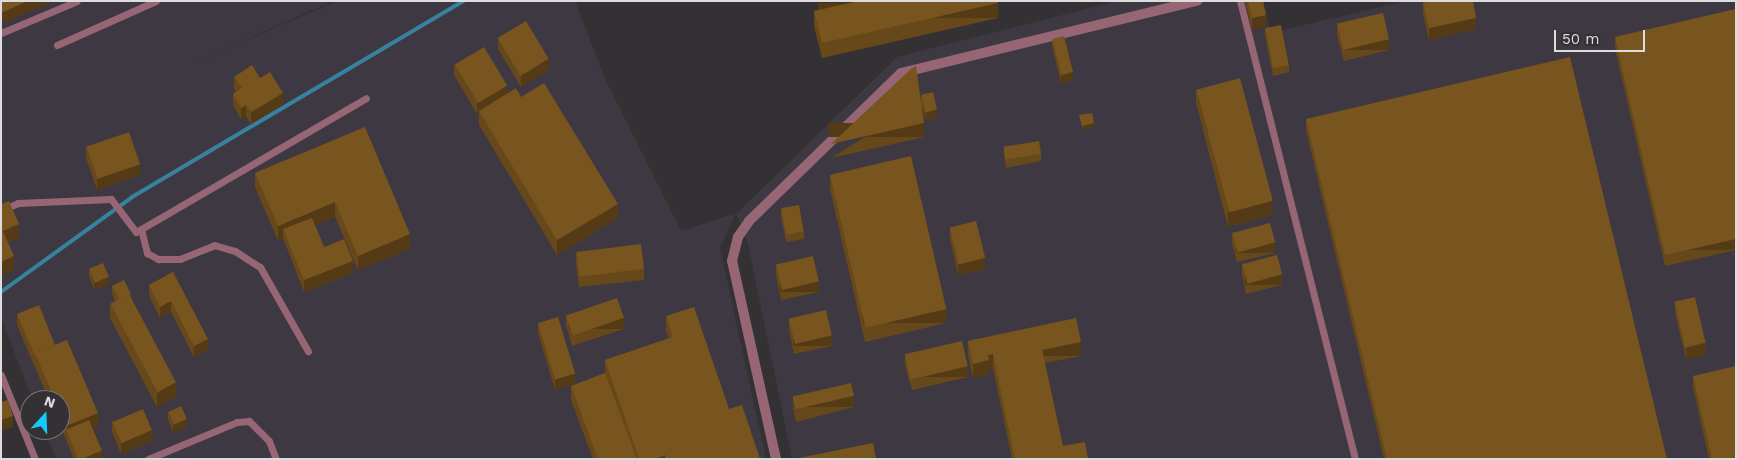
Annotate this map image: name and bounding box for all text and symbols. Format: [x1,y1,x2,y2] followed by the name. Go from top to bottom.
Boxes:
[1557,20,1648,52] scale bar
[1562,30,1599,48] text: 50 m
[20,390,70,440] north arrow
[42,393,57,411] text: N

